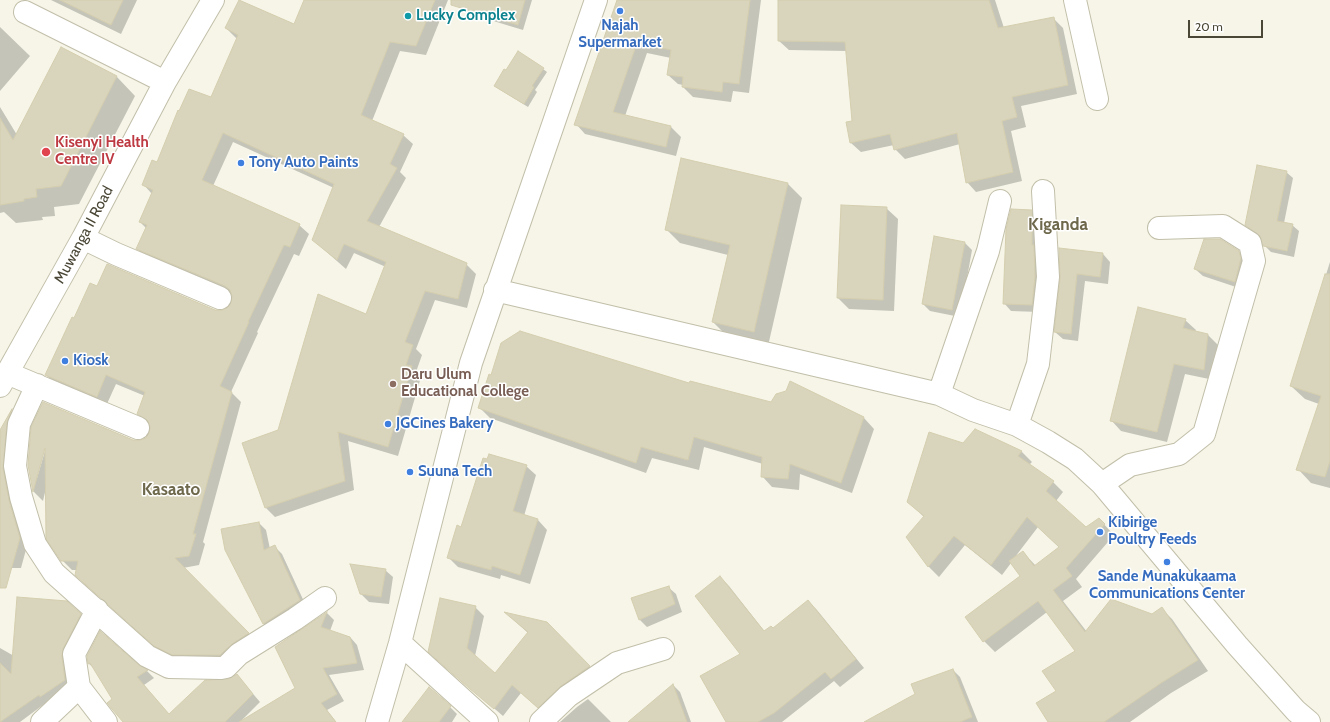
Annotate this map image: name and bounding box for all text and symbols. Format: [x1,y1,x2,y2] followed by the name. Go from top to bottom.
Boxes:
[615,6,625,16] marker: Najah Supermarket
[416,7,515,25] place label: Lucky Complex
[403,11,413,21] marker: Lucky Complex
[1190,12,1265,38] scale bar
[578,17,662,52] place label: Najah Supermarket
[1195,19,1223,34] text: 20 m
[55,134,149,169] place label: Kisenyi Health Centre IV
[40,146,52,158] marker: Kisenyi Health Centre IV
[249,154,358,172] place label: Tony Auto Paints
[236,158,246,168] marker: Tony Auto Paints
[51,183,117,287] street label: Muwanga II Road
[1028,215,1088,235] district label: Kiganda
[73,352,109,370] place label: Kiosk
[60,356,70,366] marker: Kiosk
[401,366,529,401] place label: Daru Ulum Educational College
[388,379,398,389] marker: Daru Ulum Educational College
[396,415,494,433] place label: JGCines Bakery
[383,419,393,429] marker: JGCines Bakery
[418,463,492,481] place label: Suuna Tech
[405,467,415,477] marker: Suuna Tech
[142,480,200,500] district label: Kasaato
[1108,514,1197,549] place label: Kibirige Poultry Feeds
[1095,527,1105,537] marker: Kibirige Poultry Feeds
[1162,557,1172,567] marker: Sande Munakukaama Communications Center
[1089,568,1245,603] place label: Sande Munakukaama Communications Center

